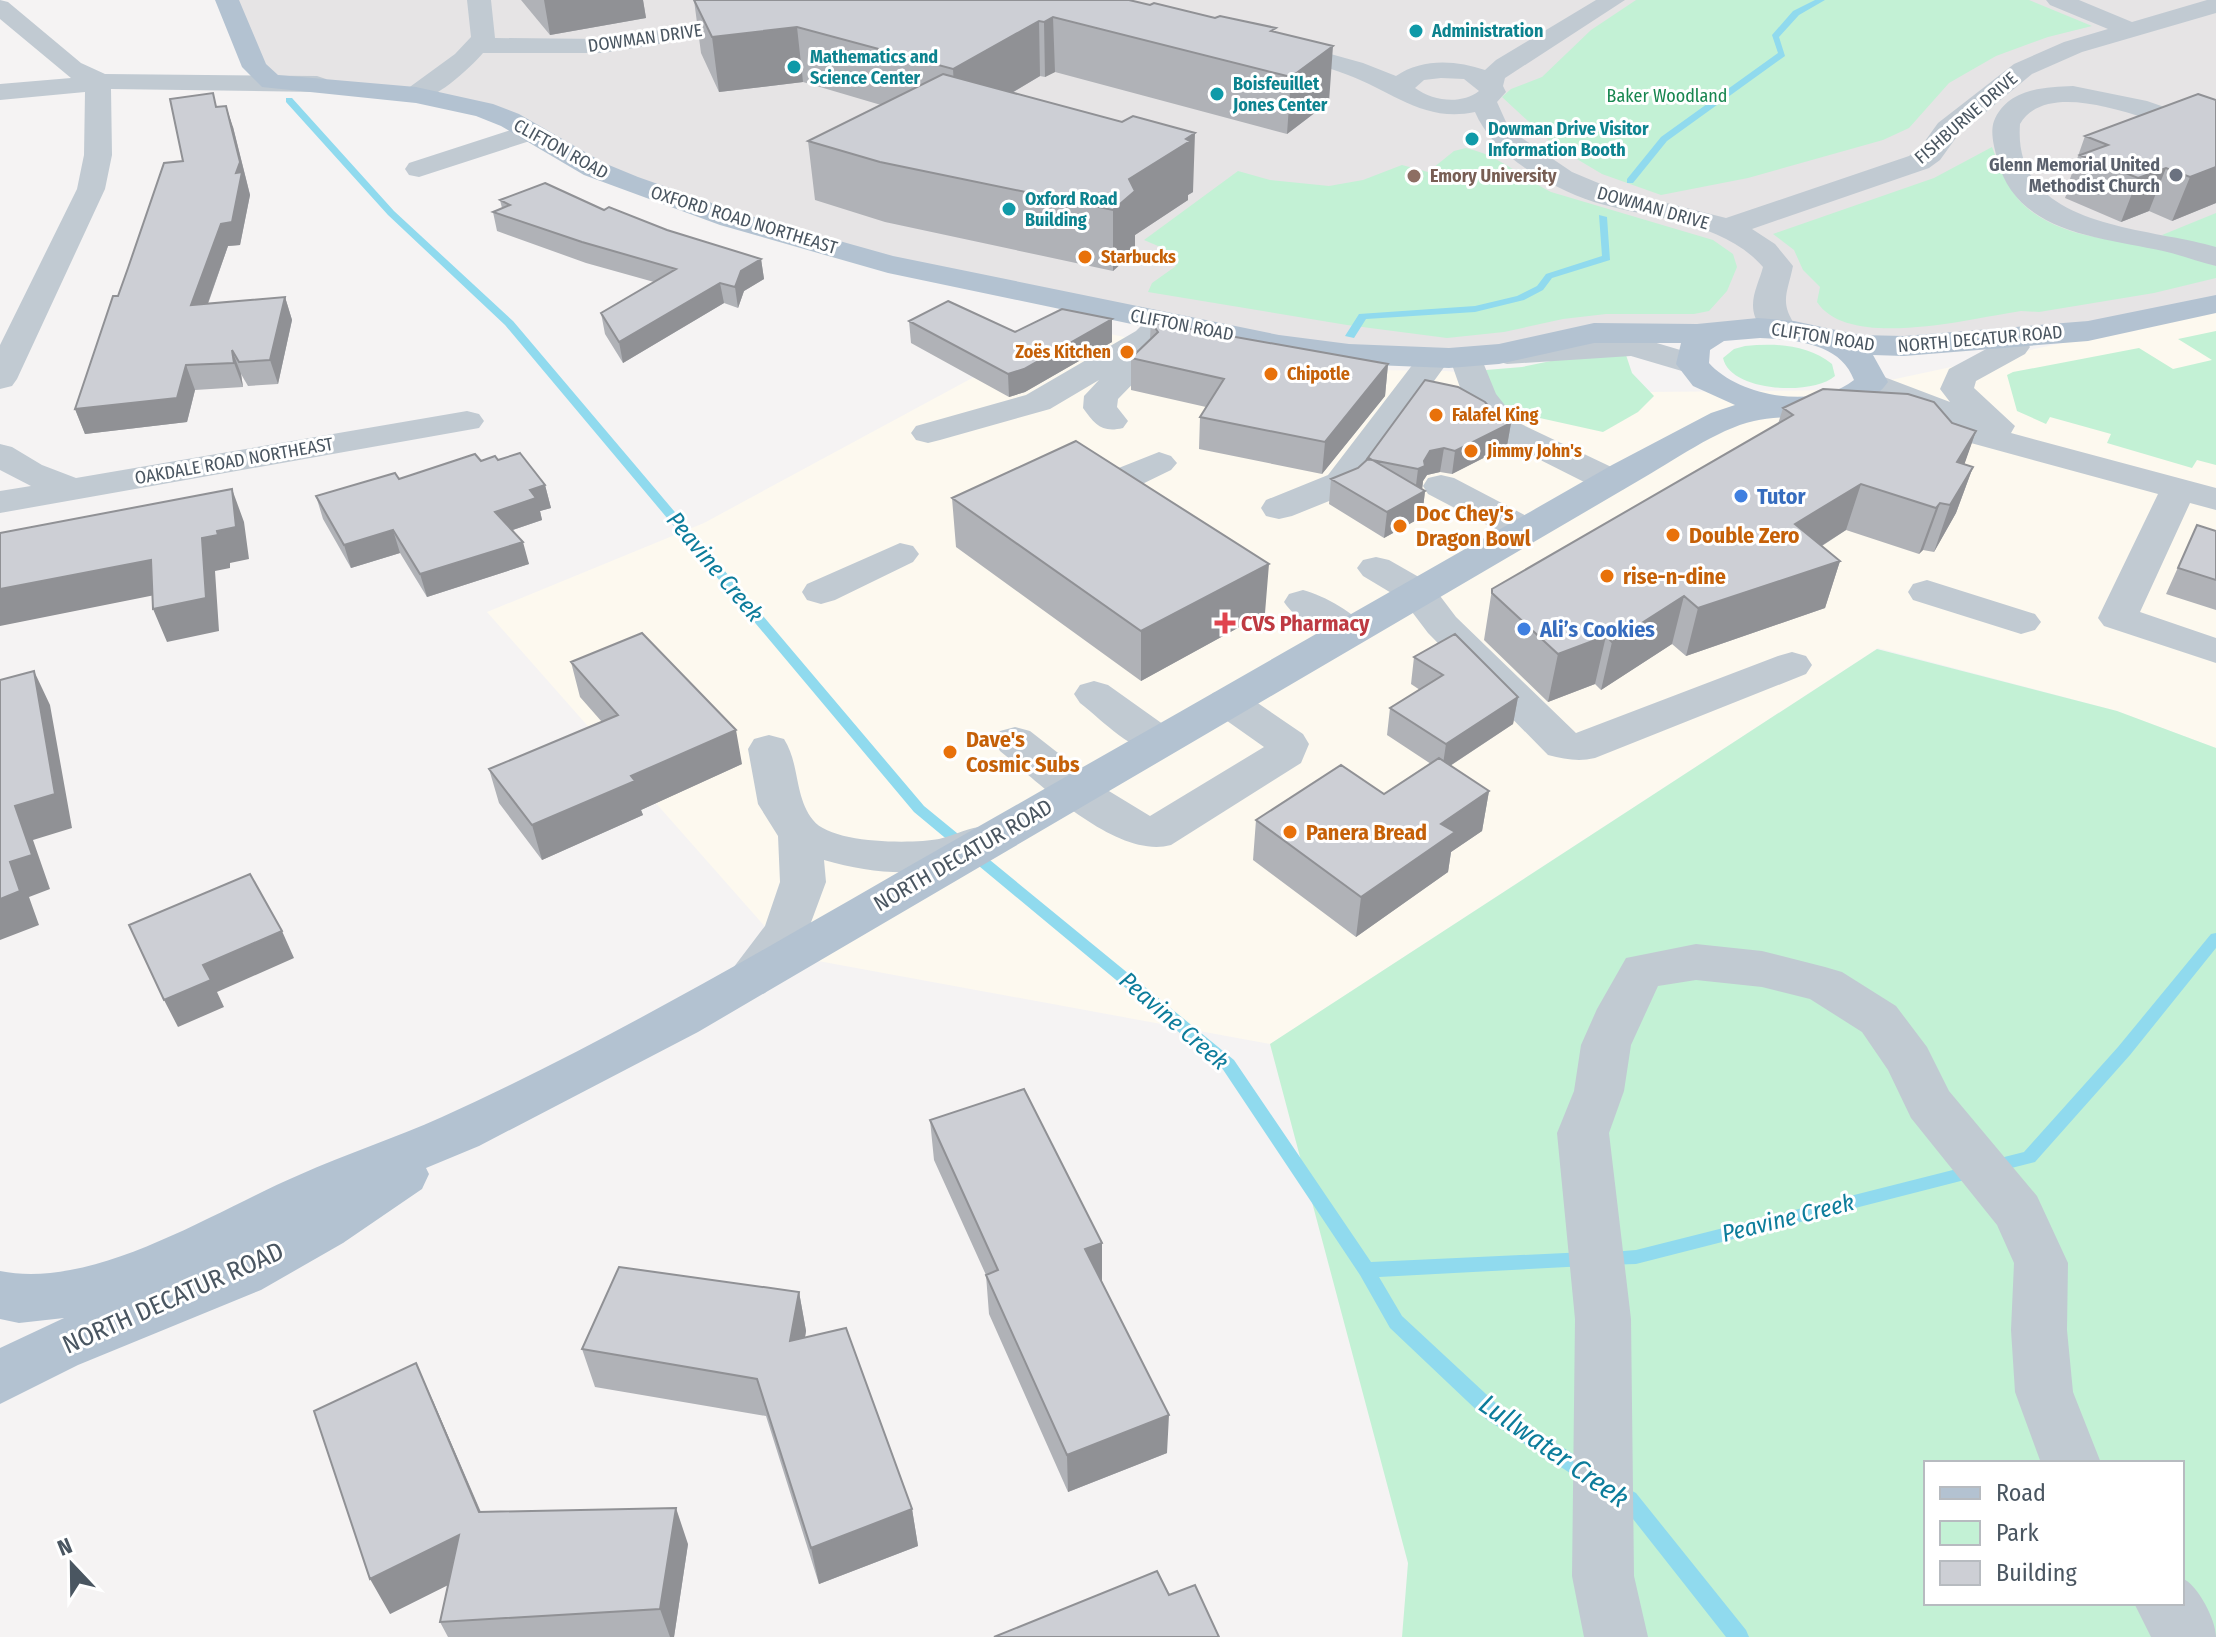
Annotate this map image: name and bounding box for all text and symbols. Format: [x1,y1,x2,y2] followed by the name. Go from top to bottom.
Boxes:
[586,19,704,57] street label: DOWMAN DRIVE
[1431,20,1543,42] place label: Administration
[1407,22,1425,40] marker: Administration
[810,46,938,89] place label: Mathematics and Science Center
[785,58,803,76] marker: Mathematics and Science Center
[1910,67,2022,169] street label: FISHBURNE DRIVE
[1232,73,1328,116] place label: Boisfeuillet Jones Center
[1208,85,1226,103] marker: Boisfeuillet Jones Center
[1607,85,1727,107] park label: Baker Woodland
[510,114,612,184] street label: CLIFTON ROAD
[1488,118,1649,161] place label: Dowman Drive Visitor Information Booth
[1463,130,1481,148] marker: Dowman Drive Visitor Information Booth
[1989,154,2160,197] place label: Glenn Memorial United Methodist Church
[1430,165,1557,187] place label: Emory University
[2167,166,2185,184] marker: Glenn Memorial United Methodist Church
[1405,167,1423,185] marker: Emory University
[648,181,841,259] street label: OXFORD ROAD NORTHEAST
[1595,182,1711,234] street label: DOWMAN DRIVE
[1025,188,1118,231] place label: Oxford Road Building
[1000,200,1018,218] marker: Oxford Road Building
[1101,246,1176,268] place label: Starbucks
[1076,248,1094,266] marker: Starbucks
[1129,304,1235,346] street label: CLIFTON ROAD
[1770,318,1876,356] street label: CLIFTON ROAD
[1897,321,2063,357] street label: NORTH DECATUR ROAD
[1015,341,1111,363] place label: Zoës Kitchen
[1118,343,1136,361] marker: Zoës Kitchen
[1287,363,1350,385] place label: Chipotle
[1262,365,1280,383] marker: Chipotle
[1452,404,1538,426] place label: Falafel King
[1427,406,1445,424] marker: Falafel King
[133,433,336,489] street label: OAKDALE ROAD NORTHEAST
[1486,440,1582,462] place label: Jimmy John's
[1462,442,1480,460] marker: Jimmy John's
[1757,483,1806,510] place label: Tutor
[1732,487,1750,505] marker: Tutor
[1416,500,1532,552] place label: Doc Chey's Dragon Bowl
[661,506,769,628] water label: Peavine Creek
[1391,517,1409,535] marker: Doc Chey's Dragon Bowl
[1689,522,1800,549] place label: Double Zero
[1664,526,1682,544] marker: Double Zero
[1623,563,1726,590] place label: rise-n-dine
[1598,567,1616,585] marker: rise-n-dine
[1241,610,1370,637] place label: CVS Pharmacy
[1216,614,1234,632] marker: CVS Pharmacy
[1539,616,1655,643] place label: Ali’s Cookies
[1515,620,1533,638] marker: Ali’s Cookies
[966,726,1080,778] place label: Dave's Cosmic Subs
[941,743,959,761] marker: Dave's Cosmic Subs
[869,793,1057,917] street label: NORTH DECATUR ROAD
[1306,819,1427,846] place label: Panera Bread
[1281,823,1299,841] marker: Panera Bread
[1114,966,1234,1076] water label: Peavine Creek
[1719,1188,1857,1248] water label: Peavine Creek
[58,1235,288,1361] street label: NORTH DECATUR ROAD
[1473,1387,1635,1515] water label: Lullwater Creek
[1924,1461,2184,1605] legend
[1996,1479,2046,1507] text: Road
[1996,1519,2039,1547] text: Park
[32,1525,112,1605] north arrow
[54,1532,76,1562] text: N
[1996,1559,2078,1587] text: Building

